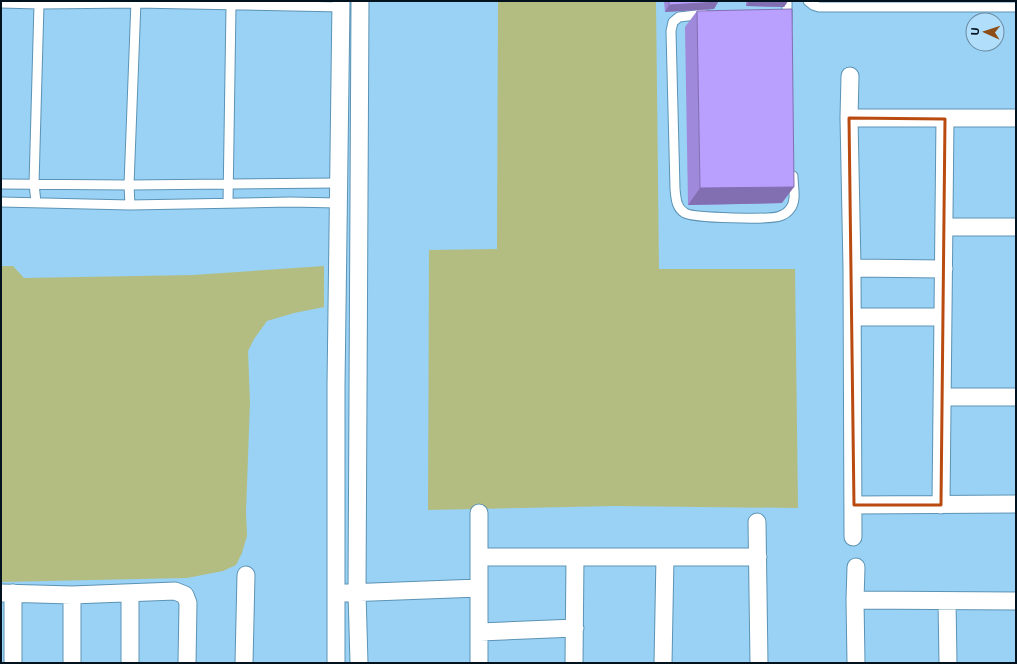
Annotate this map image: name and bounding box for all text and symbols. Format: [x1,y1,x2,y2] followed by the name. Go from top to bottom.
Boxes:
[965,12,1005,52] north arrow
[967,27,982,36] text: U

